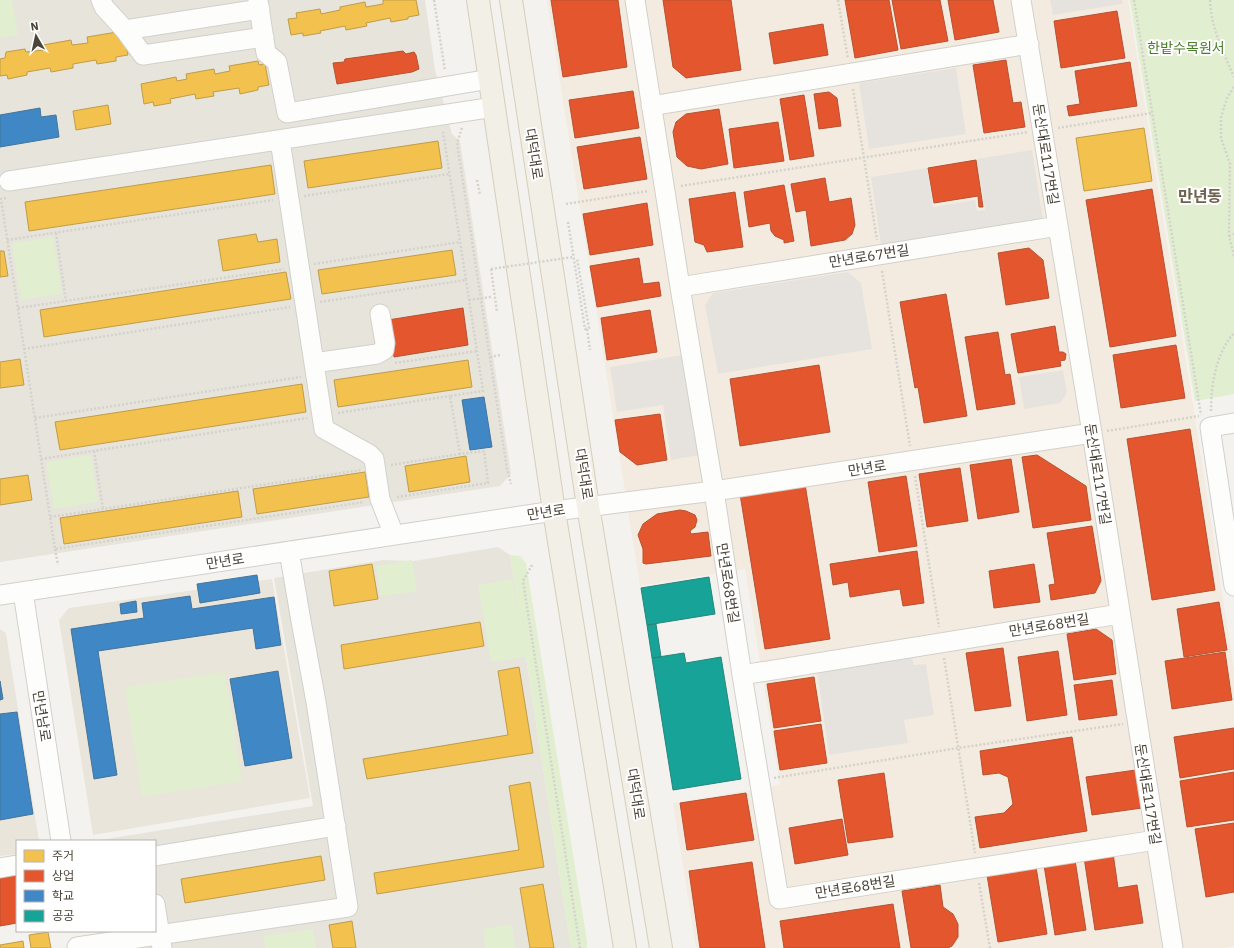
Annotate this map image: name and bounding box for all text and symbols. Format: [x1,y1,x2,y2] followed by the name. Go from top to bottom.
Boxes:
[16,16,56,56] north arrow
[29,19,39,34] text: N
[1147,39,1225,57] park label: 한밭수목원서
[1029,102,1063,206] street label: 둔산대로117번길
[521,127,547,181] street label: 대덕대로
[1178,186,1222,206] district label: 만년동
[827,241,911,271] street label: 만년로67번길
[1081,422,1115,526] street label: 둔산대로117번길
[571,447,597,501] street label: 대덕대로
[847,456,888,480] street label: 만년로
[526,500,567,524] street label: 만년로
[713,541,743,625] street label: 만년로68번길
[205,549,246,573] street label: 만년로
[1007,610,1091,640] street label: 만년로68번길
[29,689,55,743] street label: 만년남로
[1131,742,1165,846] street label: 둔산대로117번길
[623,767,649,821] street label: 대덕대로
[16,840,156,932] legend
[52,848,74,863] text: 주거
[52,868,74,883] text: 상업
[813,872,897,902] street label: 만년로68번길
[52,888,74,903] text: 학교
[52,908,74,923] text: 공공

